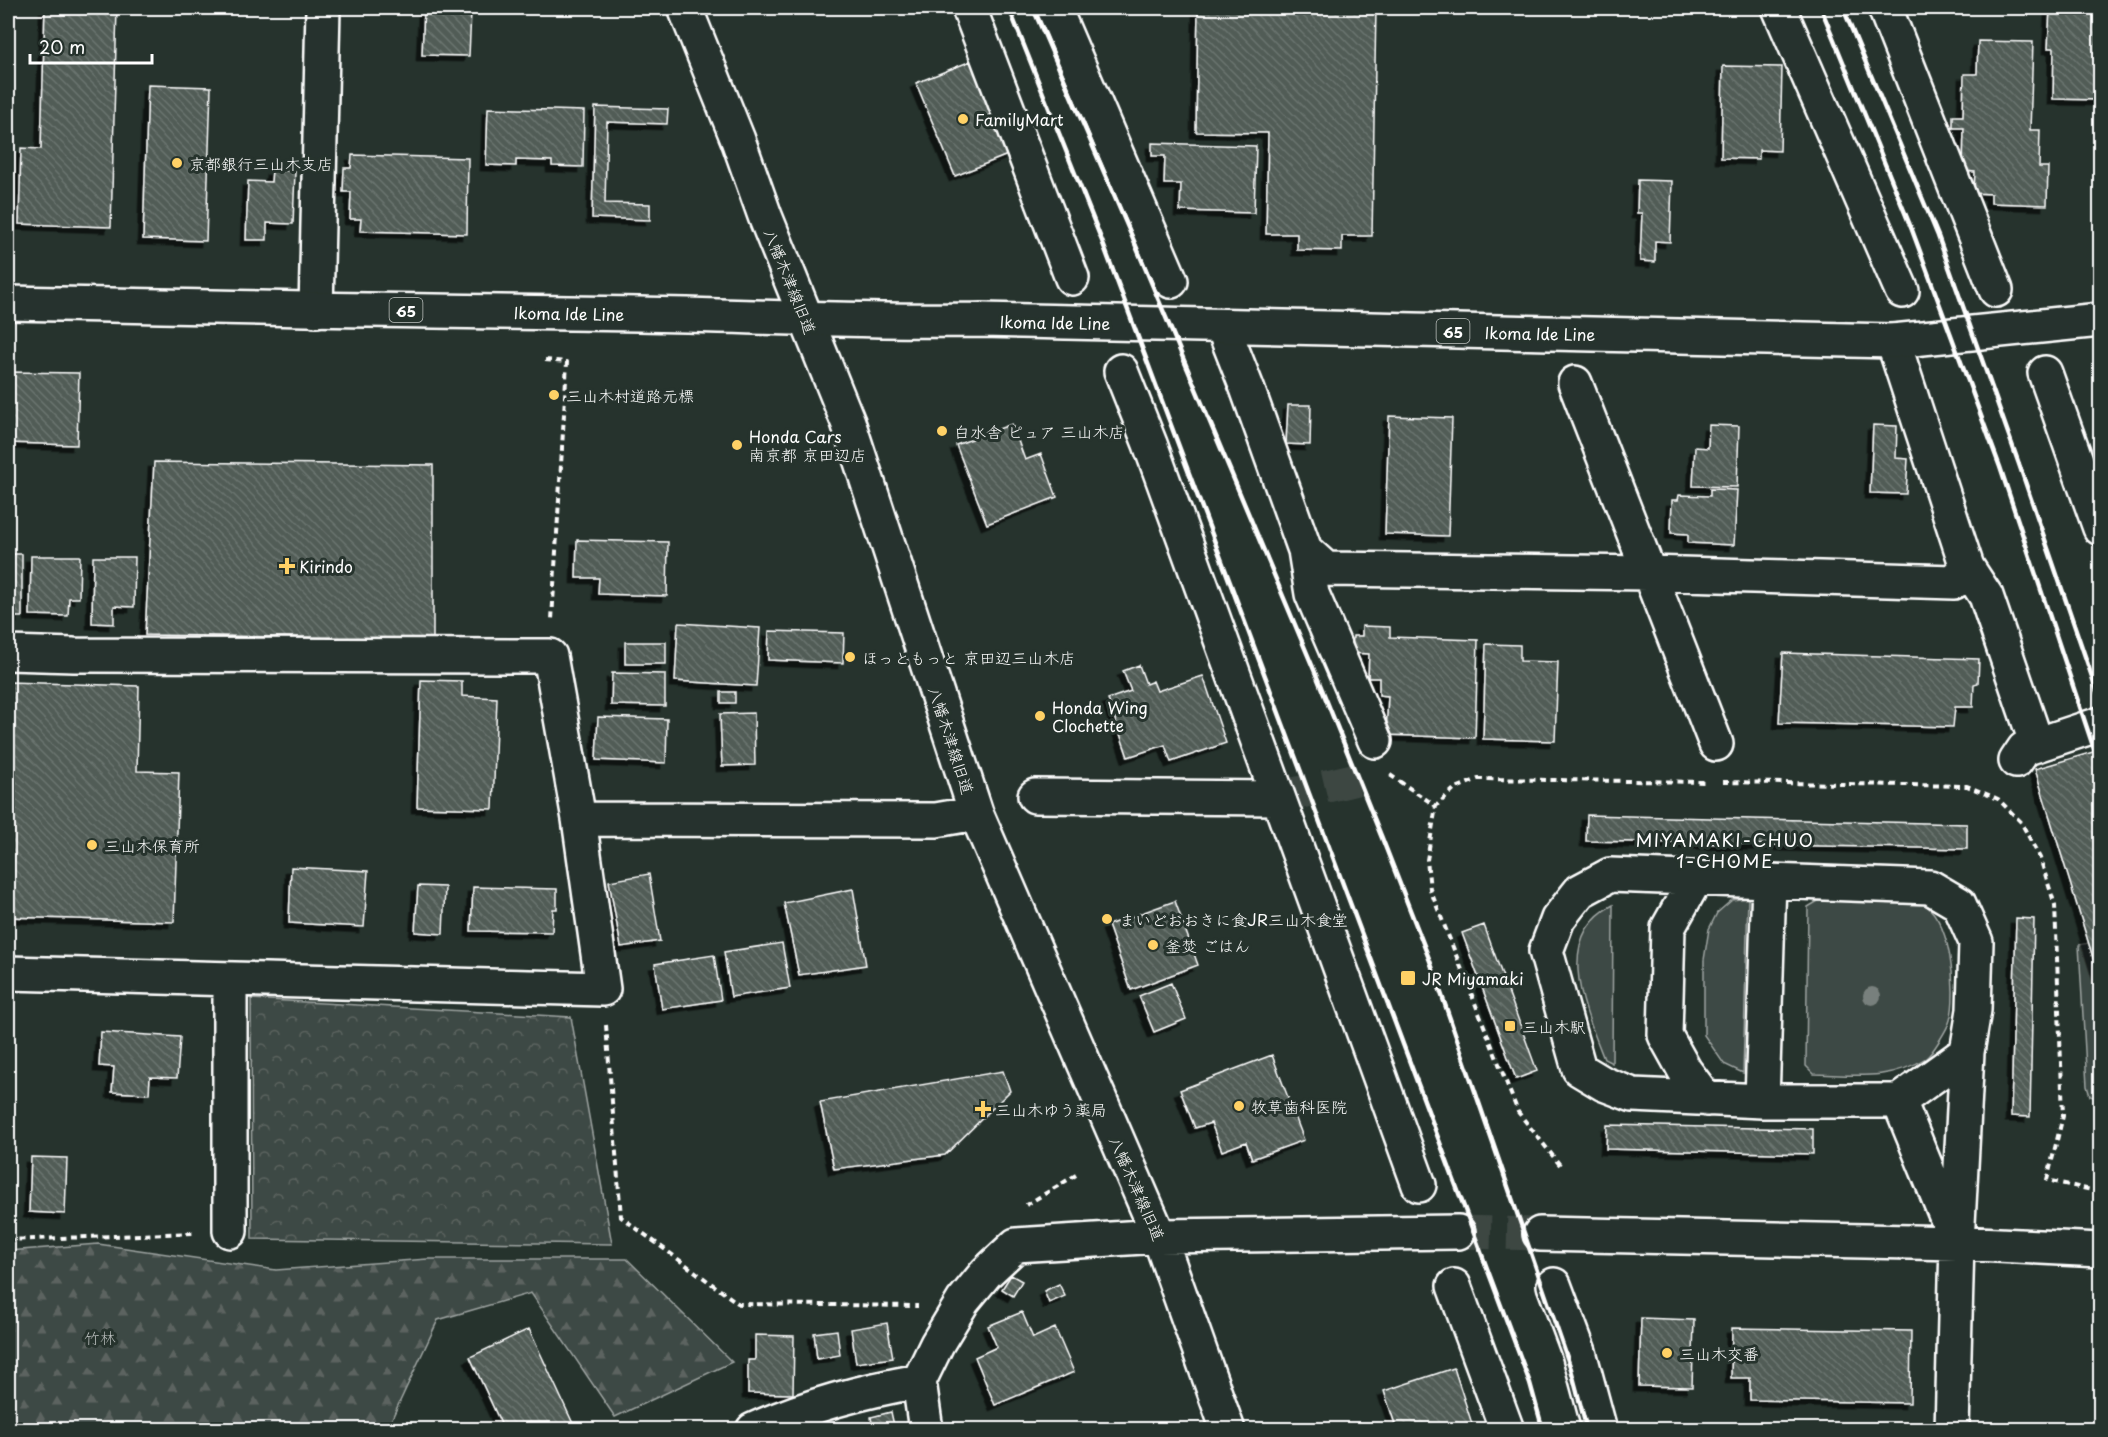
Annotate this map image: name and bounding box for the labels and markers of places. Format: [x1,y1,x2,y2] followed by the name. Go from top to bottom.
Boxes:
[975,107,1064,131] place label: FamilyMart
[956,112,970,126] marker: FamilyMart
[189,151,333,175] place label: 京都銀行三山木支店
[170,156,184,170] marker: 京都銀行三山木支店
[566,383,694,407] place label: 三山木村道路元標
[547,388,561,402] marker: 三山木村道路元標
[954,419,1124,443] place label: 白水舎 ピュア 三山木店
[749,424,866,466] place label: Honda Cars 南京都 京田辺店
[935,424,949,438] marker: 白水舎 ピュア 三山木店
[730,438,744,452] marker: Honda Cars 南京都 京田辺店
[299,554,353,578] place label: Kirindo
[280,559,294,573] marker: Kirindo
[862,645,1075,669] place label: ほっともっと 京田辺三山木店
[843,650,857,664] marker: ほっともっと 京田辺三山木店
[1052,695,1148,737] place label: Honda Wing Clochette
[1033,709,1047,723] marker: Honda Wing Clochette
[104,833,200,857] place label: 三山木保育所
[85,838,99,852] marker: 三山木保育所
[1119,907,1348,931] place label: まいどおおきに食JR三山木食堂
[1100,912,1114,926] marker: まいどおおきに食JR三山木食堂
[1165,933,1250,957] place label: 釜焚 ごはん
[1146,938,1160,952] marker: 釜焚 ごはん
[1422,966,1524,990] place label: JR Miyamaki
[1399,969,1417,987] marker: JR Miyamaki
[1522,1014,1586,1038] place label: 三山木駅
[1503,1019,1517,1033] marker: 三山木駅
[1251,1094,1347,1118] place label: 牧草歯科医院
[995,1097,1107,1121] place label: 三山木ゆう薬局
[1232,1099,1246,1113] marker: 牧草歯科医院
[976,1102,990,1116] marker: 三山木ゆう薬局
[1679,1341,1759,1365] place label: 三山木交番
[1660,1346,1674,1360] marker: 三山木交番

